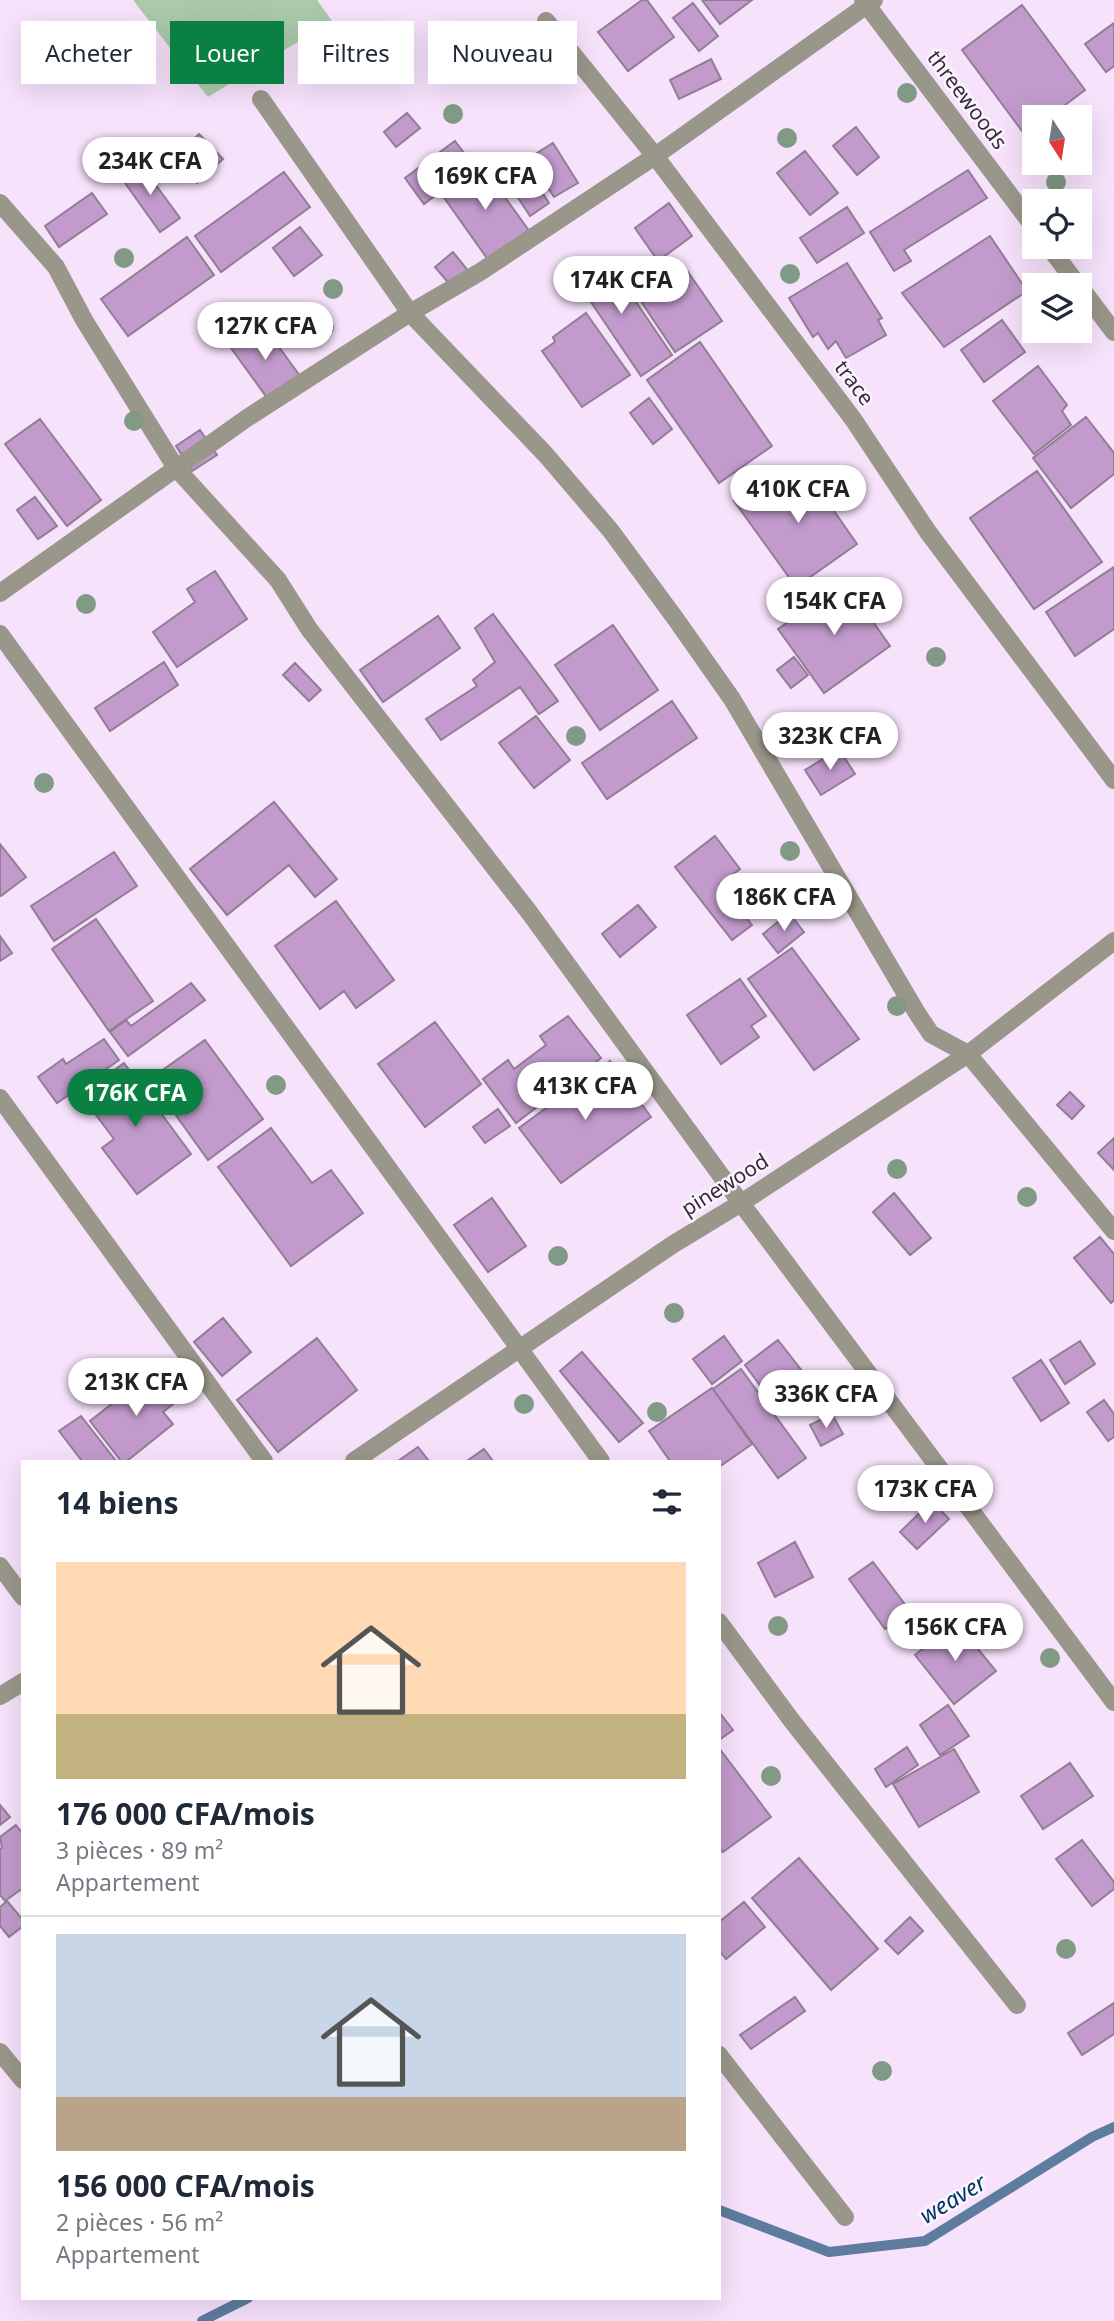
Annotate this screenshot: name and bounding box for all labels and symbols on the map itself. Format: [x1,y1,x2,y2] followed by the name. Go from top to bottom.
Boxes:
[921,44,1014,155] street label: threewoods
[1022,105,1092,175] north arrow
[78,138,222,197] pin: 234K CFA
[413,152,557,212] pin: 169K CFA
[549,256,693,316] pin: 174K CFA
[193,302,337,362] pin: 127K CFA
[829,354,881,411] street label: trace
[726,466,870,525] pin: 410K CFA
[762,578,906,637] pin: 154K CFA
[758,712,902,772] pin: 323K CFA
[712,874,856,933] pin: 186K CFA
[513,1062,657,1122] pin: 413K CFA
[63,1070,207,1129] pin: 176K CFA
[676,1146,773,1222] street label: pinewood
[64,1358,208,1418] pin: 213K CFA
[754,1370,898,1430] pin: 336K CFA
[853,1466,997,1525] pin: 173K CFA
[883,1604,1027,1663] pin: 156K CFA
[913,2165,993,2231] water label: weaver

